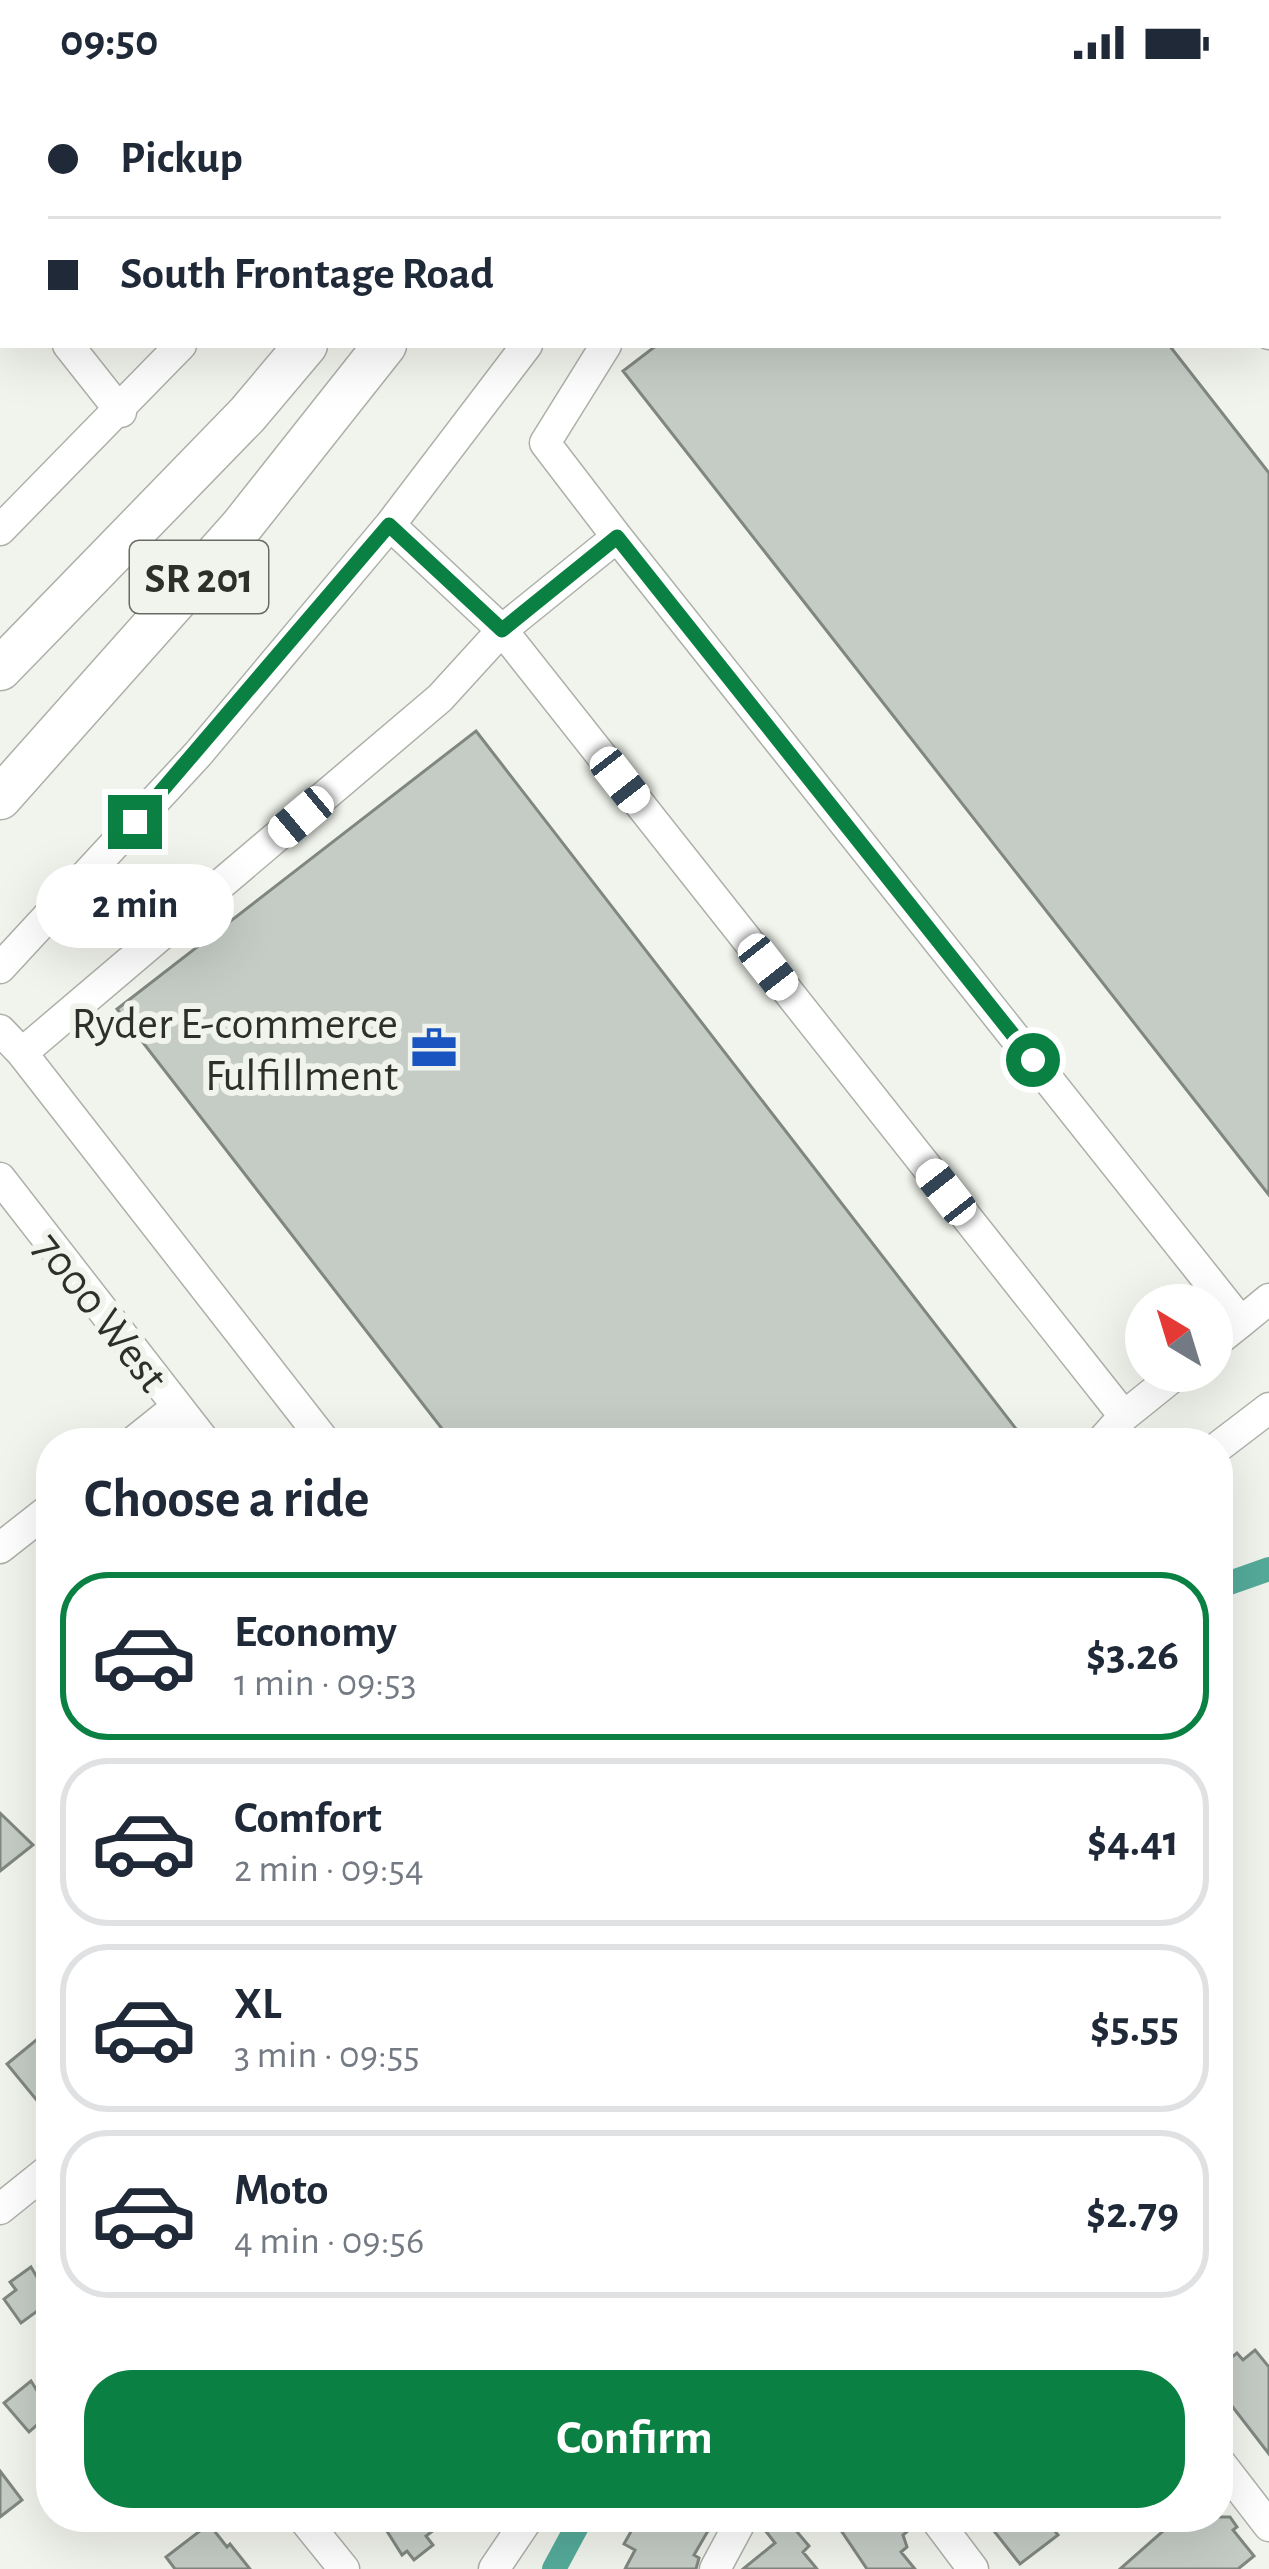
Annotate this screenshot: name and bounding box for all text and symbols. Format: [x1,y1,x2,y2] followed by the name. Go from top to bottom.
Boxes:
[60,19,158,64] text: 09:50
[120,136,243,181] text: Pickup
[120,252,494,297] text: South Frontage Road
[130,541,268,613] road number: SR 201
[584,741,656,819] car
[262,780,340,854] car
[108,795,162,849] route end
[36,864,234,948] callout: 2 min
[92,886,178,925] text: 2 min
[732,928,804,1006] car
[71,1002,398,1099] place label: Ryder E-commerce Fulfillment
[409,1023,459,1073] office icon: Ryder E-commerce Fulfillment
[1006,1033,1060,1087] route start
[910,1153,982,1231] car
[25,1225,175,1400] street label: 7000 West
[1125,1284,1233,1392] north arrow
[1125,1284,1233,1392] map controls
[84,1473,370,1527] text: Choose a ride
[90,1602,198,1710] icon: car
[234,1610,397,1655] text: Economy
[1086,1633,1179,1678] text: $3.26
[234,1664,417,1703] text: 1 min · 09:53
[90,1788,198,1896] icon: car
[234,1796,382,1841] text: Comfort
[1087,1819,1179,1864] text: $4.41
[234,1850,424,1889] text: 2 min · 09:54
[90,1974,198,2082] icon: car
[234,1982,282,2027] text: XL
[1090,2005,1179,2050] text: $5.55
[234,2036,420,2075] text: 3 min · 09:55
[90,2160,198,2268] icon: car
[234,2168,329,2213] text: Moto
[1086,2191,1179,2236] text: $2.79
[234,2222,424,2261] text: 4 min · 09:56
[84,2370,1185,2508] button: Confirm

